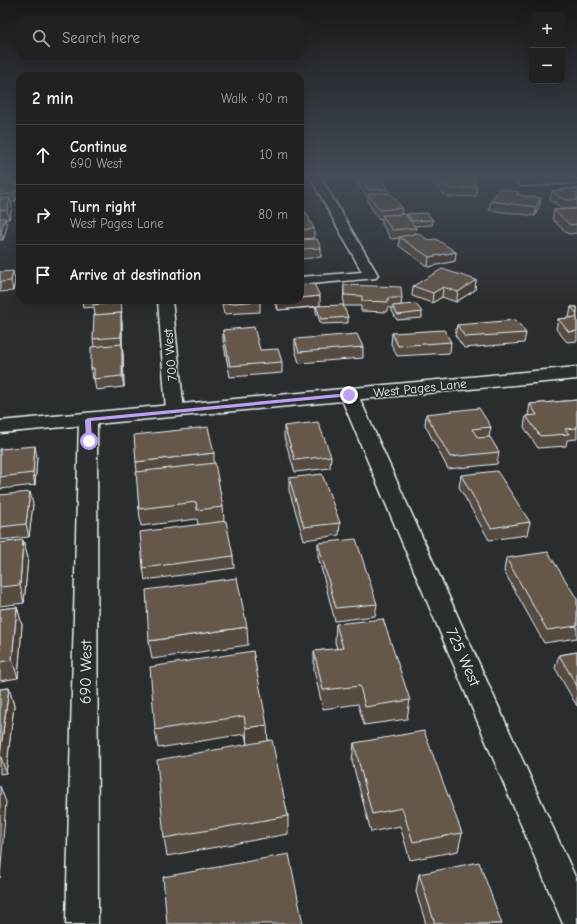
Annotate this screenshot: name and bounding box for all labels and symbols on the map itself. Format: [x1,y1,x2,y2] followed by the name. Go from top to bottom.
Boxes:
[160,327,180,382] street label: 700 West
[373,376,468,400] street label: West Pages Lane
[340,386,358,404] route end
[80,432,98,450] route start
[442,625,484,689] street label: 725 West
[76,639,96,704] street label: 690 West

